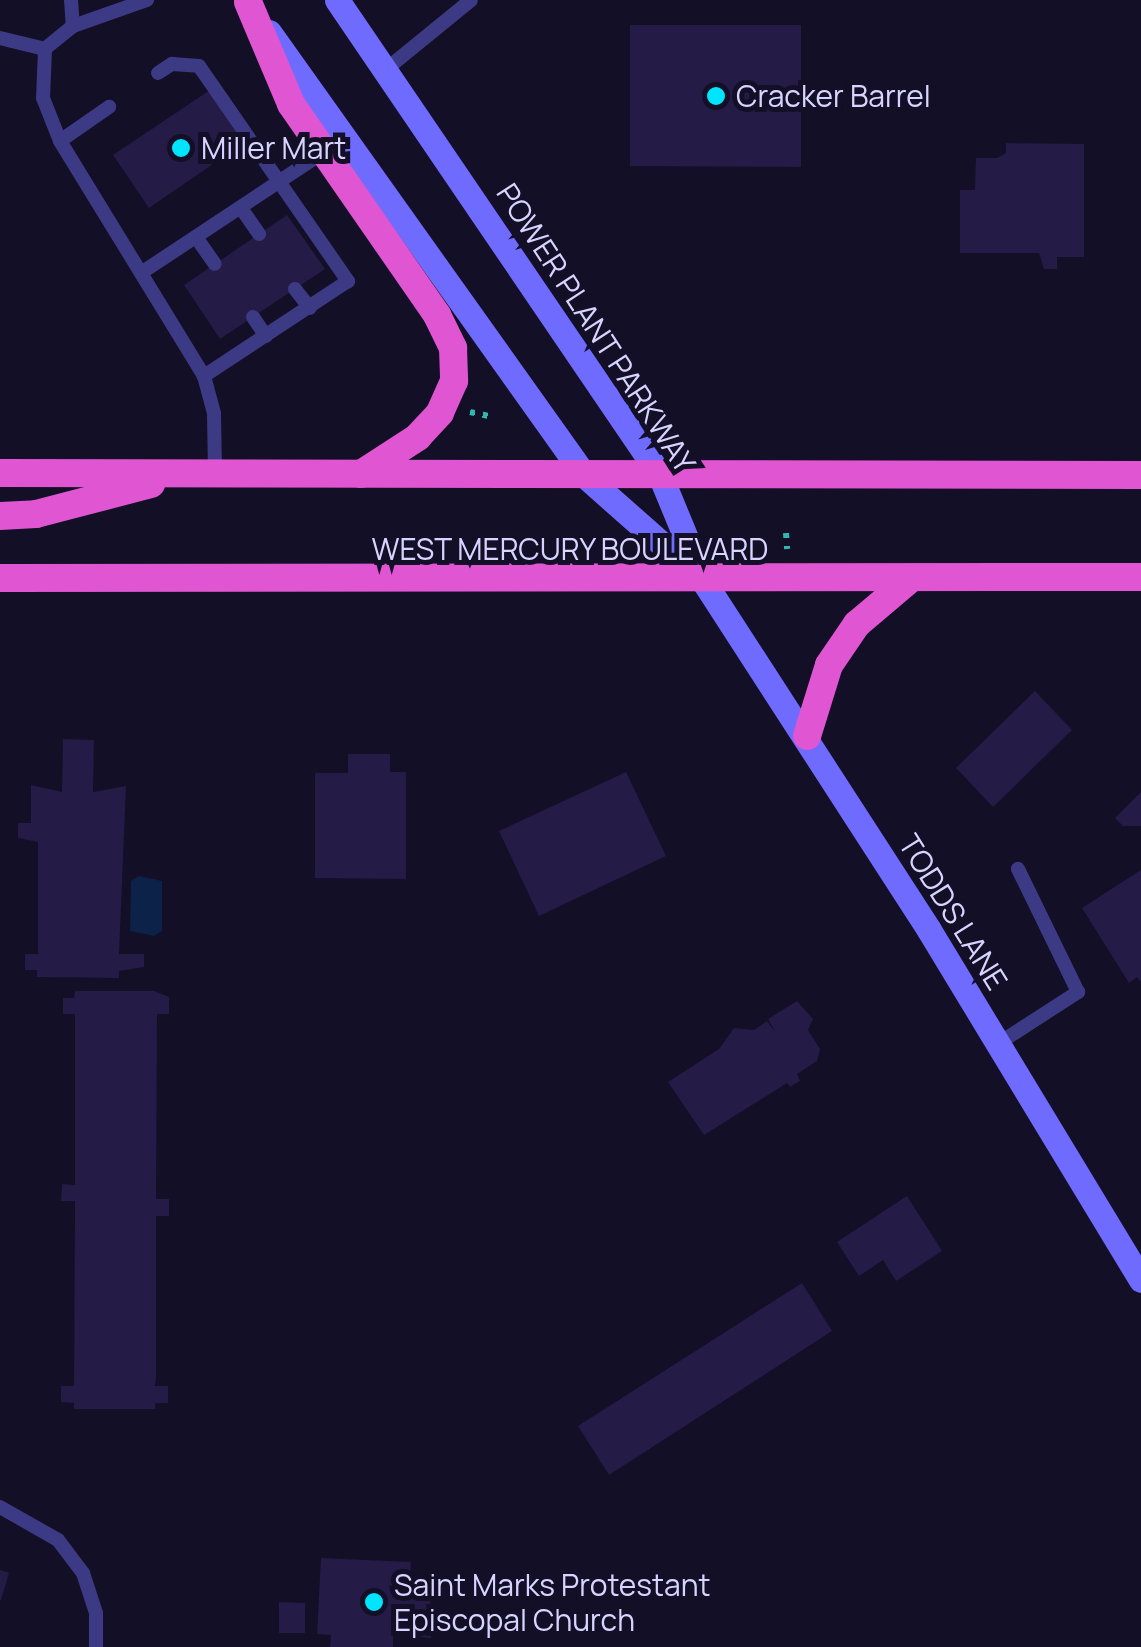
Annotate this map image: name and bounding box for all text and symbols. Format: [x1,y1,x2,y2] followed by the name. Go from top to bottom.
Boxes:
[736,78,931,114] place label: Cracker Barrel
[705,85,727,107] marker: Cracker Barrel
[201,130,346,166] place label: Miller Mart
[170,137,192,159] marker: Miller Mart
[489,176,703,480] street label: POWER PLANT PARKWAY
[370,531,770,567] street label: WEST MERCURY BOULEVARD
[891,828,1015,996] street label: TODDS LANE
[394,1567,711,1638] place label: Saint Marks Protestant Episcopal Church
[363,1591,385,1613] marker: Saint Marks Protestant Episcopal Church

